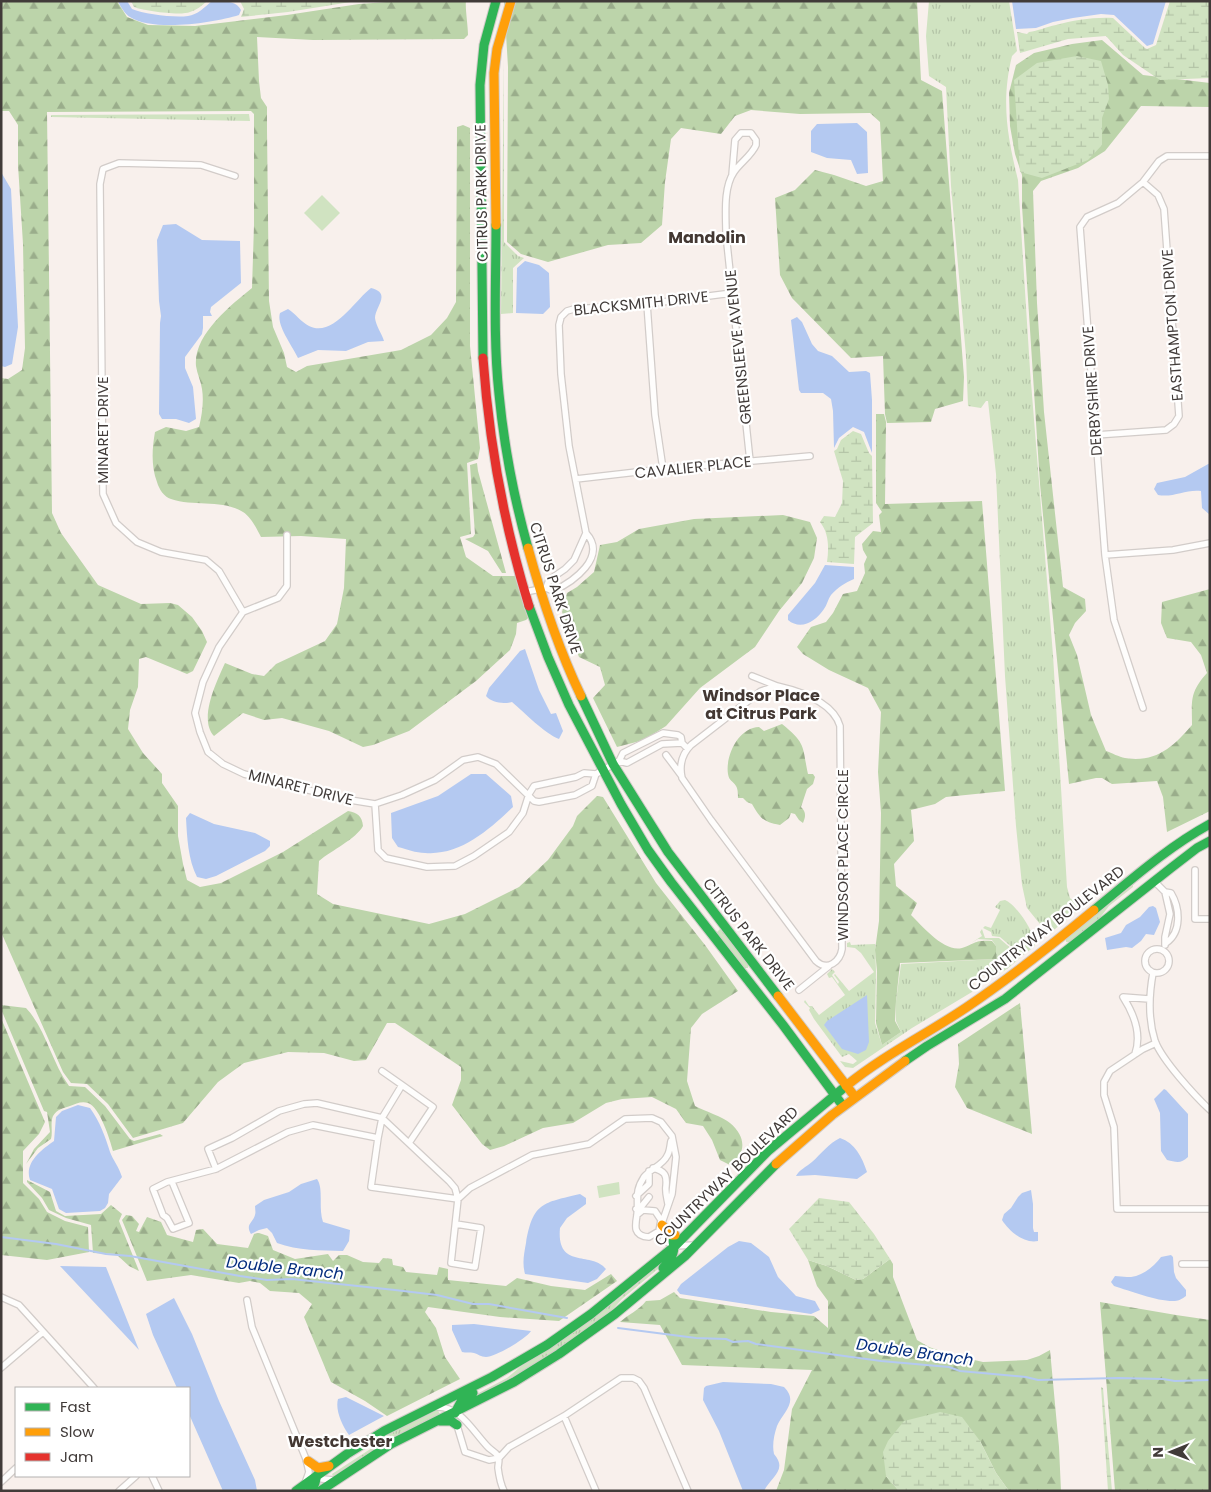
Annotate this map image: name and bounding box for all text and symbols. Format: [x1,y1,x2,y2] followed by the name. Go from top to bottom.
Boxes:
[469,124,493,262] street label: CITRUS PARK DRIVE
[668,226,746,249] district label: Mandolin
[1156,248,1188,402] street label: EASTHAMPTON DRIVE
[719,269,757,425] street label: GREENSLEEVE AVENUE
[573,285,709,321] street label: BLACKSMITH DRIVE
[1077,325,1107,457] street label: DERBYSHIRE DRIVE
[92,376,113,484] street label: MINARET DRIVE
[633,450,753,484] street label: CAVALIER PLACE
[525,519,587,657] street label: CITRUS PARK DRIVE
[702,684,820,725] district label: Windsor Place at Citrus Park
[246,764,356,810] street label: MINARET DRIVE
[832,769,853,941] street label: WINDSOR PLACE CIRCLE
[964,860,1128,996] street label: COUNTRYWAY BOULEVARD
[698,873,800,995] street label: CITRUS PARK DRIVE
[649,1101,803,1251] street label: COUNTRYWAY BOULEVARD
[225,1250,345,1286] water label: Double Branch
[855,1332,975,1372] water label: Double Branch
[15,1387,190,1477] legend
[60,1396,91,1417] text: Fast
[60,1421,95,1442] text: Slow
[1146,1427,1196,1477] north arrow
[288,1430,392,1453] district label: Westchester
[60,1446,94,1467] text: Jam
[1148,1447,1168,1458] text: N

